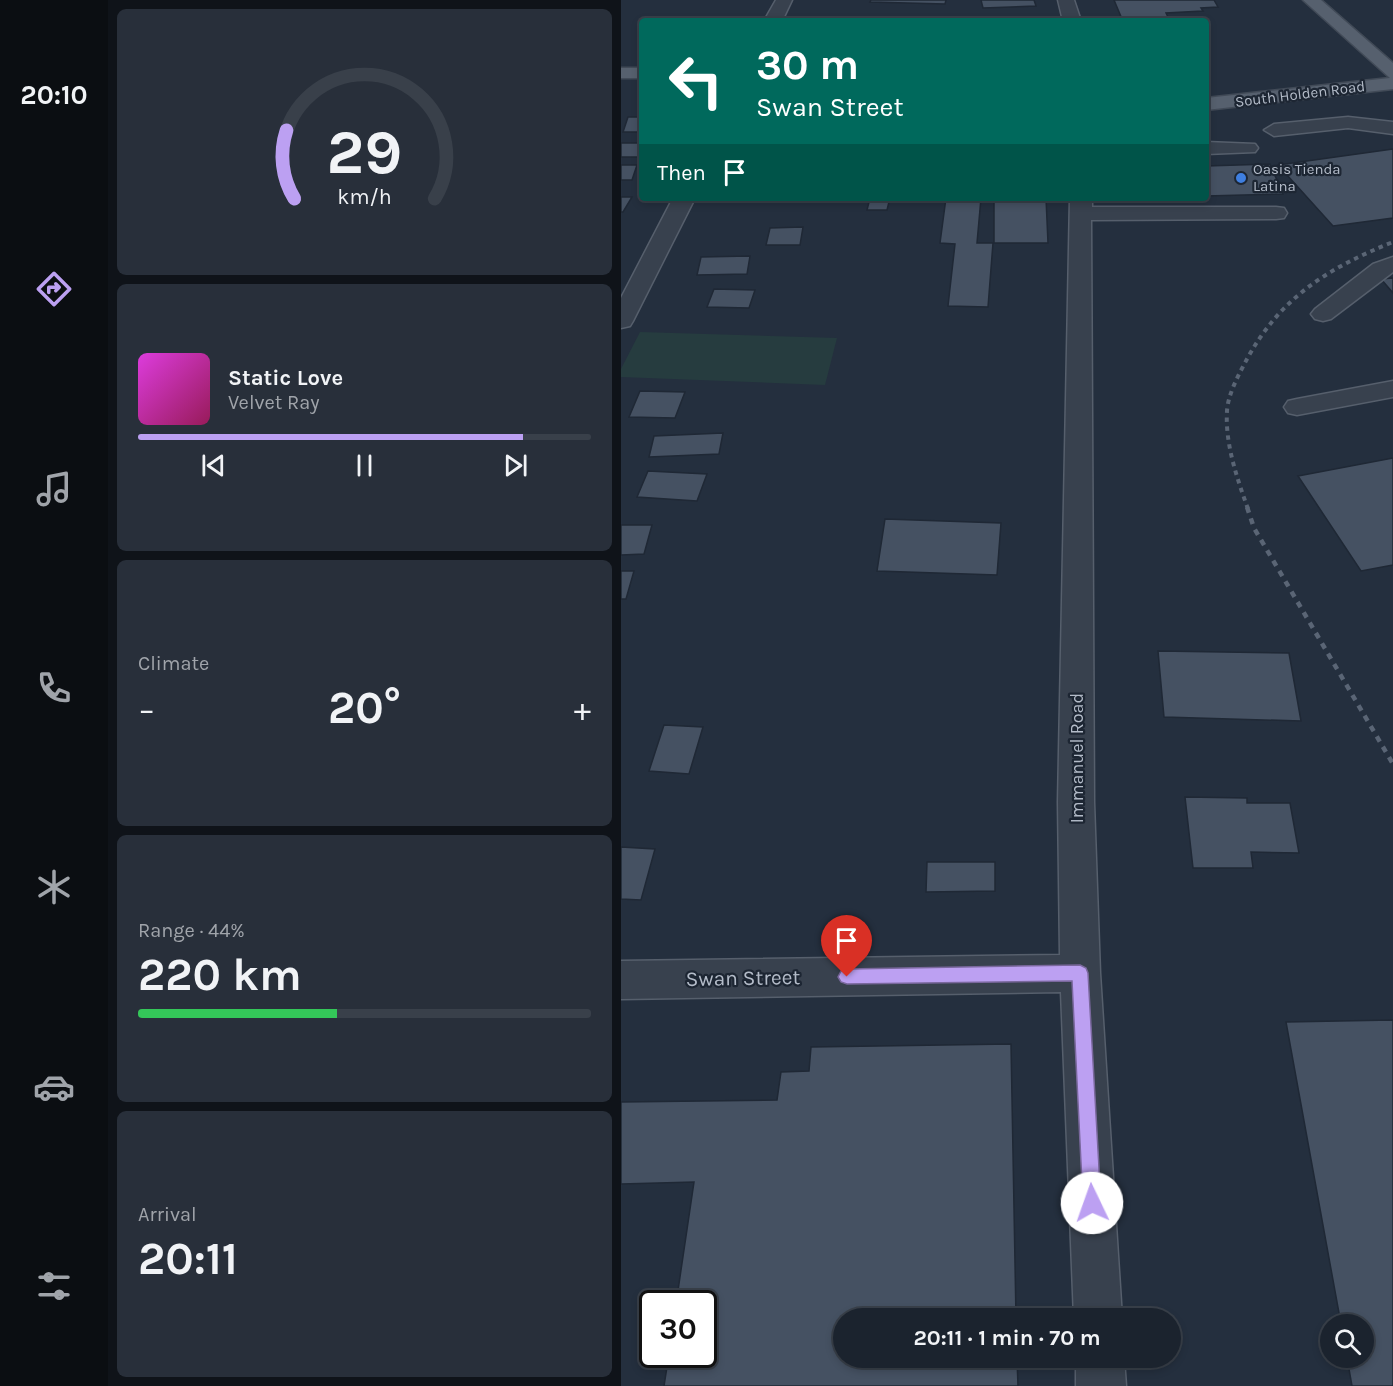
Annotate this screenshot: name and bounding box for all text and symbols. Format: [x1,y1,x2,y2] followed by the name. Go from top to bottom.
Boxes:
[756,40,859,90] text: 30 m
[657,42,735,120] icon: left
[1234,77,1366,111] street label: South Holden Road
[20,79,88,111] text: 20:10
[756,91,904,123] text: Swan Street
[327,116,402,189] text: 29
[718,156,751,189] icon: arrive
[657,160,706,186] text: Then
[1253,160,1341,195] place label: Oasis Tienda Latina
[1234,171,1248,185] marker: Oasis Tienda Latina
[337,185,392,210] text: km/h
[33,268,75,310] icon: directions
[228,365,343,391] text: Static Love
[228,391,320,414] text: Velvet Ray
[197,449,230,482] icon: previous
[348,449,381,482] icon: pause
[499,449,532,482] icon: next
[33,468,75,510] icon: music
[138,652,209,675] text: Climate
[33,667,75,709] icon: phone
[328,682,401,734] text: 20°
[138,690,155,728] text: −
[574,690,591,728] text: +
[1066,693,1088,823] street label: Immanuel Road
[33,866,75,908] icon: climate
[821,915,872,977] pin
[138,919,245,942] text: Range · 44%
[830,924,863,957] icon: arrive
[138,949,302,1001] text: 220 km
[685,965,801,991] street label: Swan Street
[33,1066,75,1108] icon: car
[1060,1171,1124,1235] position arrow
[138,1203,197,1226] text: Arrival
[138,1233,238,1285] text: 20:11
[33,1265,75,1307] icon: filters
[639,1290,717,1368] speed limit sign: 30
[1320,1314,1374,1368] map controls
[1320,1314,1374,1368] button: search
[913,1325,1101,1351] text: 20:11 · 1 min · 70 m

